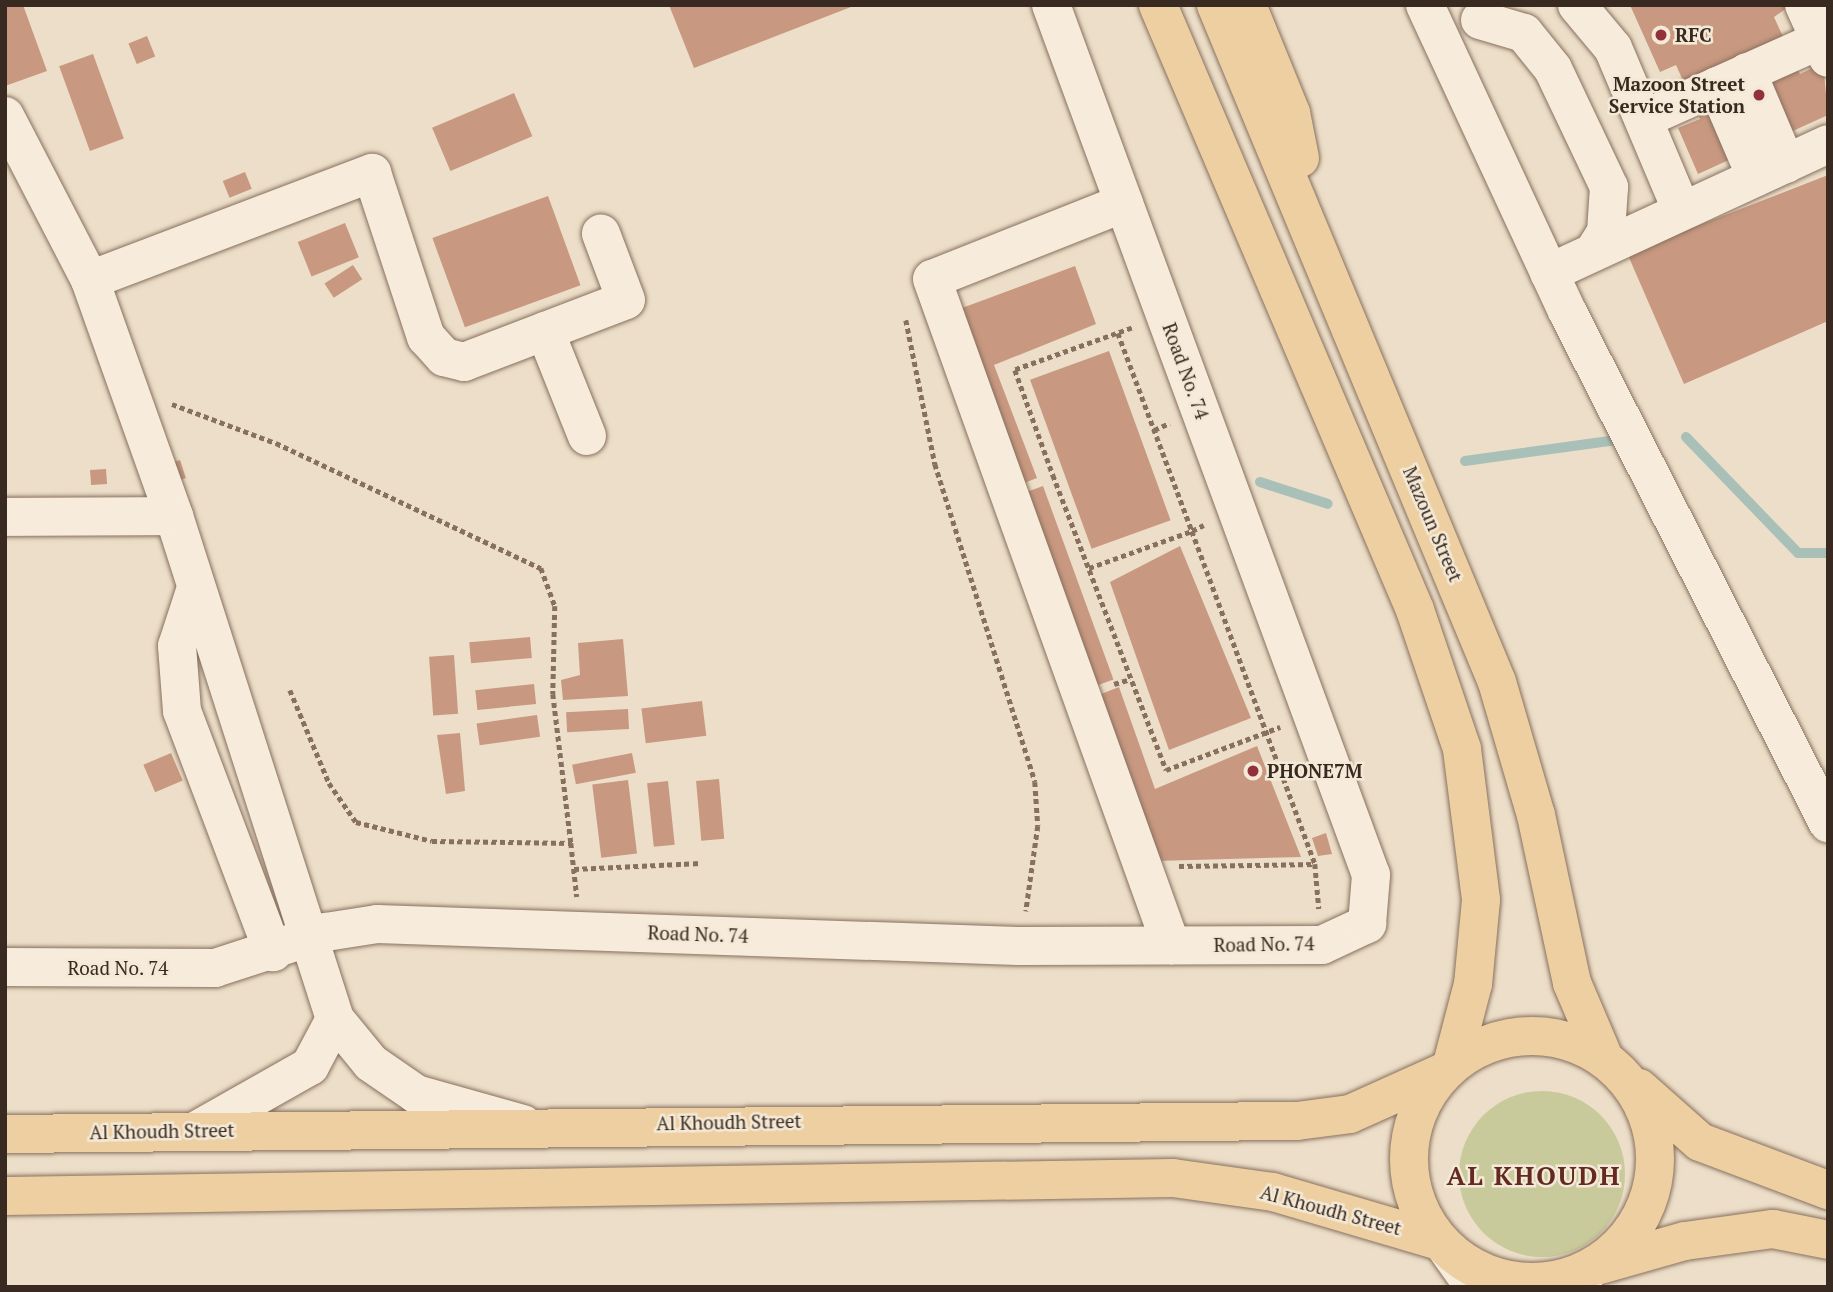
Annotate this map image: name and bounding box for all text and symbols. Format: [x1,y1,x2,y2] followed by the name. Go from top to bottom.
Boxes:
[1675,24,1712,46] place label: RFC
[1653,27,1669,43] marker: RFC
[1609,73,1745,117] place label: Mazoon Street Service Station
[1751,87,1767,103] marker: Mazoon Street Service Station
[1158,319,1214,423] street label: Road No. 74
[1398,463,1468,585] street label: Mazoun Street
[1267,760,1362,782] place label: PHONE7M
[1245,763,1261,779] marker: PHONE7M
[647,921,749,947] street label: Road No. 74
[1213,932,1315,956] street label: Road No. 74
[67,957,169,979] street label: Road No. 74
[656,1109,802,1135] street label: Al Khoudh Street
[89,1118,235,1144] street label: Al Khoudh Street
[1448,1160,1620,1192] district label: AL KHOUDH
[1258,1180,1404,1240] street label: Al Khoudh Street

